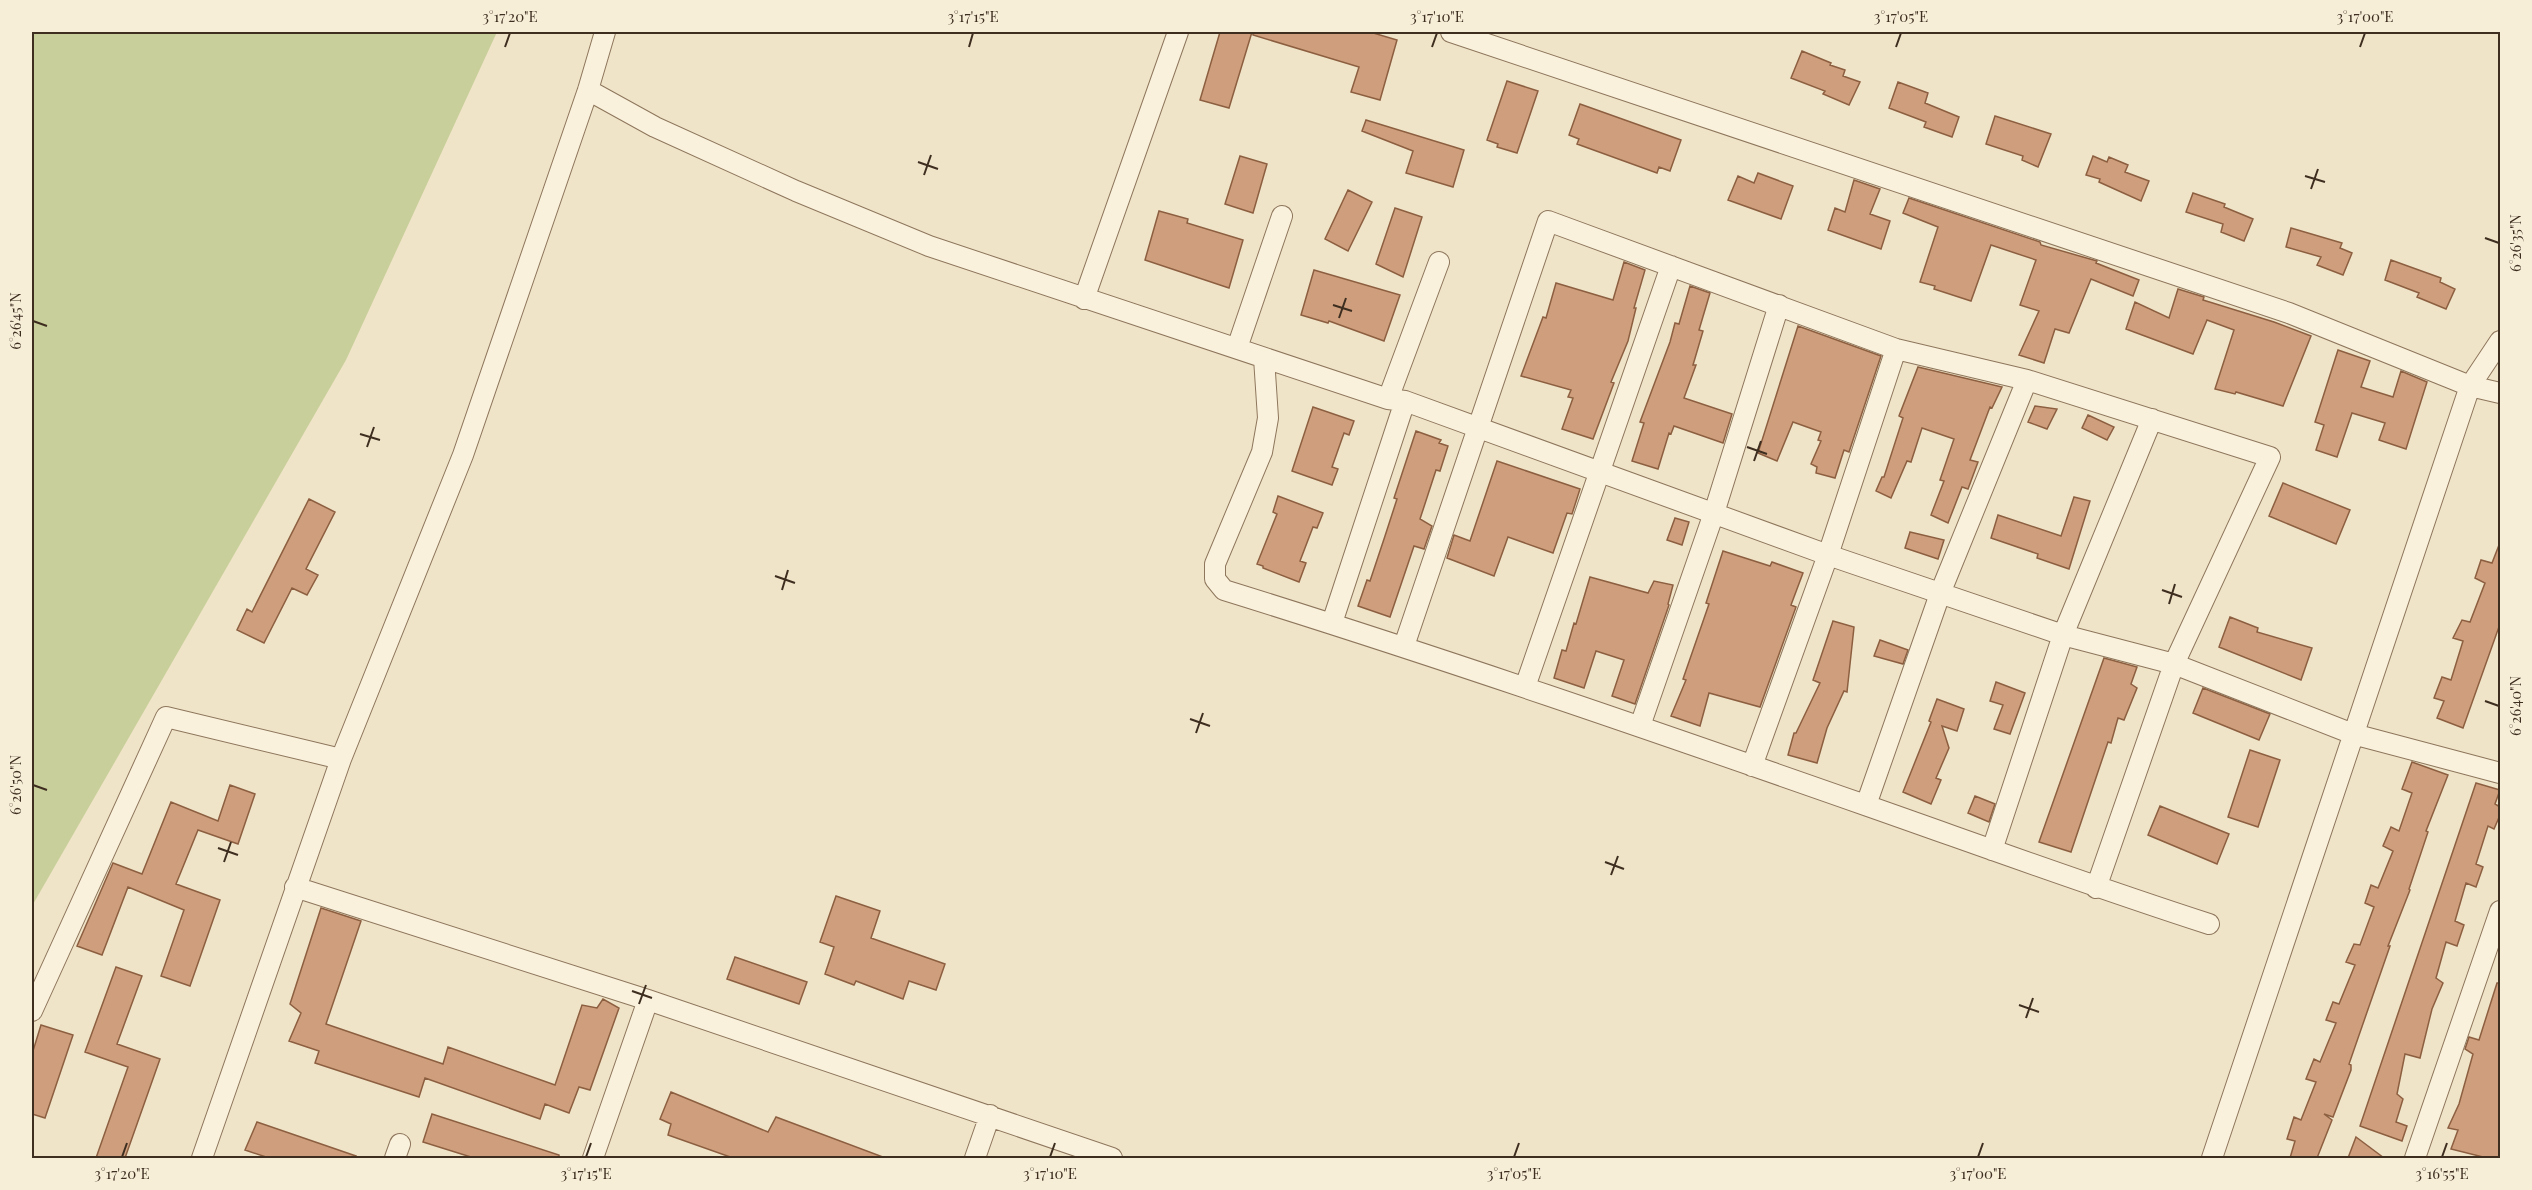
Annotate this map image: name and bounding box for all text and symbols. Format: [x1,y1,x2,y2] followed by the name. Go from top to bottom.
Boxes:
[482,6,538,26] text: 3°17'20"E
[947,6,999,26] text: 3°17'15"E
[1410,6,1464,26] text: 3°17'10"E
[1874,6,1928,26] text: 3°17'05"E
[2337,6,2394,26] text: 3°17'00"E
[2505,214,2525,272] text: 6°26'35"N
[5,292,25,350] text: 6°26'45"N
[2505,676,2525,736] text: 6°26'40"N
[5,755,25,815] text: 6°26'50"N
[94,1163,150,1183] text: 3°17'20"E
[560,1163,612,1183] text: 3°17'15"E
[1023,1163,1077,1183] text: 3°17'10"E
[1487,1163,1541,1183] text: 3°17'05"E
[1950,1163,2007,1183] text: 3°17'00"E
[2415,1163,2469,1183] text: 3°16'55"E

